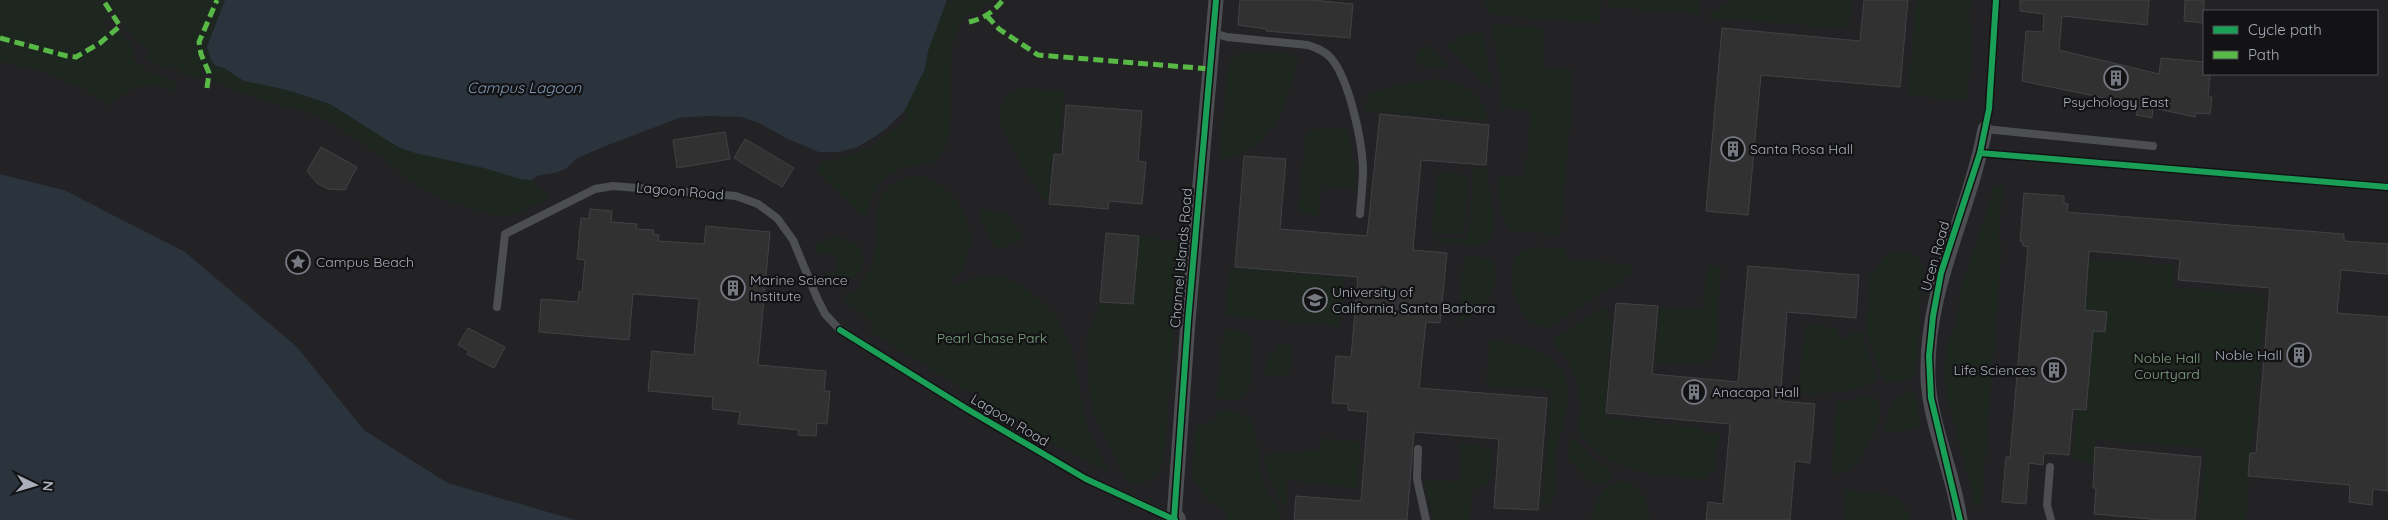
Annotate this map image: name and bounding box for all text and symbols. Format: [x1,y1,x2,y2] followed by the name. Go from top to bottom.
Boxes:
[2203,10,2378,75] legend
[2248,20,2322,39] text: Cycle path
[2248,45,2280,64] text: Path
[2103,65,2129,91] building icon: Psychology East
[467,78,581,97] water label: Campus Lagoon
[2063,93,2169,111] place label: Psychology East
[1720,136,1746,162] building icon: Santa Rosa Hall
[1750,140,1853,158] place label: Santa Rosa Hall
[635,178,725,204] street label: Lagoon Road
[1166,187,1196,329] street label: Channel Islands Road
[1916,219,1954,293] street label: Ucen Road
[285,249,311,275] place icon: Campus Beach
[316,253,414,271] place label: Campus Beach
[750,271,848,305] place label: Marine Science Institute
[720,275,746,301] building icon: Marine Science Institute
[1332,283,1495,317] place label: University of California, Santa Barbara
[1302,287,1328,313] school or university icon: University of California, Santa Barbara
[937,329,1047,347] park label: Pearl Chase Park
[2286,342,2312,368] building icon: Noble Hall
[2215,346,2282,364] place label: Noble Hall
[2134,349,2200,383] park label: Noble Hall Courtyard
[2041,357,2067,383] building icon: Life Sciences
[1953,361,2036,379] place label: Life Sciences
[1681,379,1707,405] building icon: Anacapa Hall
[1712,383,1799,401] place label: Anacapa Hall
[968,390,1052,450] street label: Lagoon Road
[10,460,60,510] north arrow
[39,480,57,492] text: N

